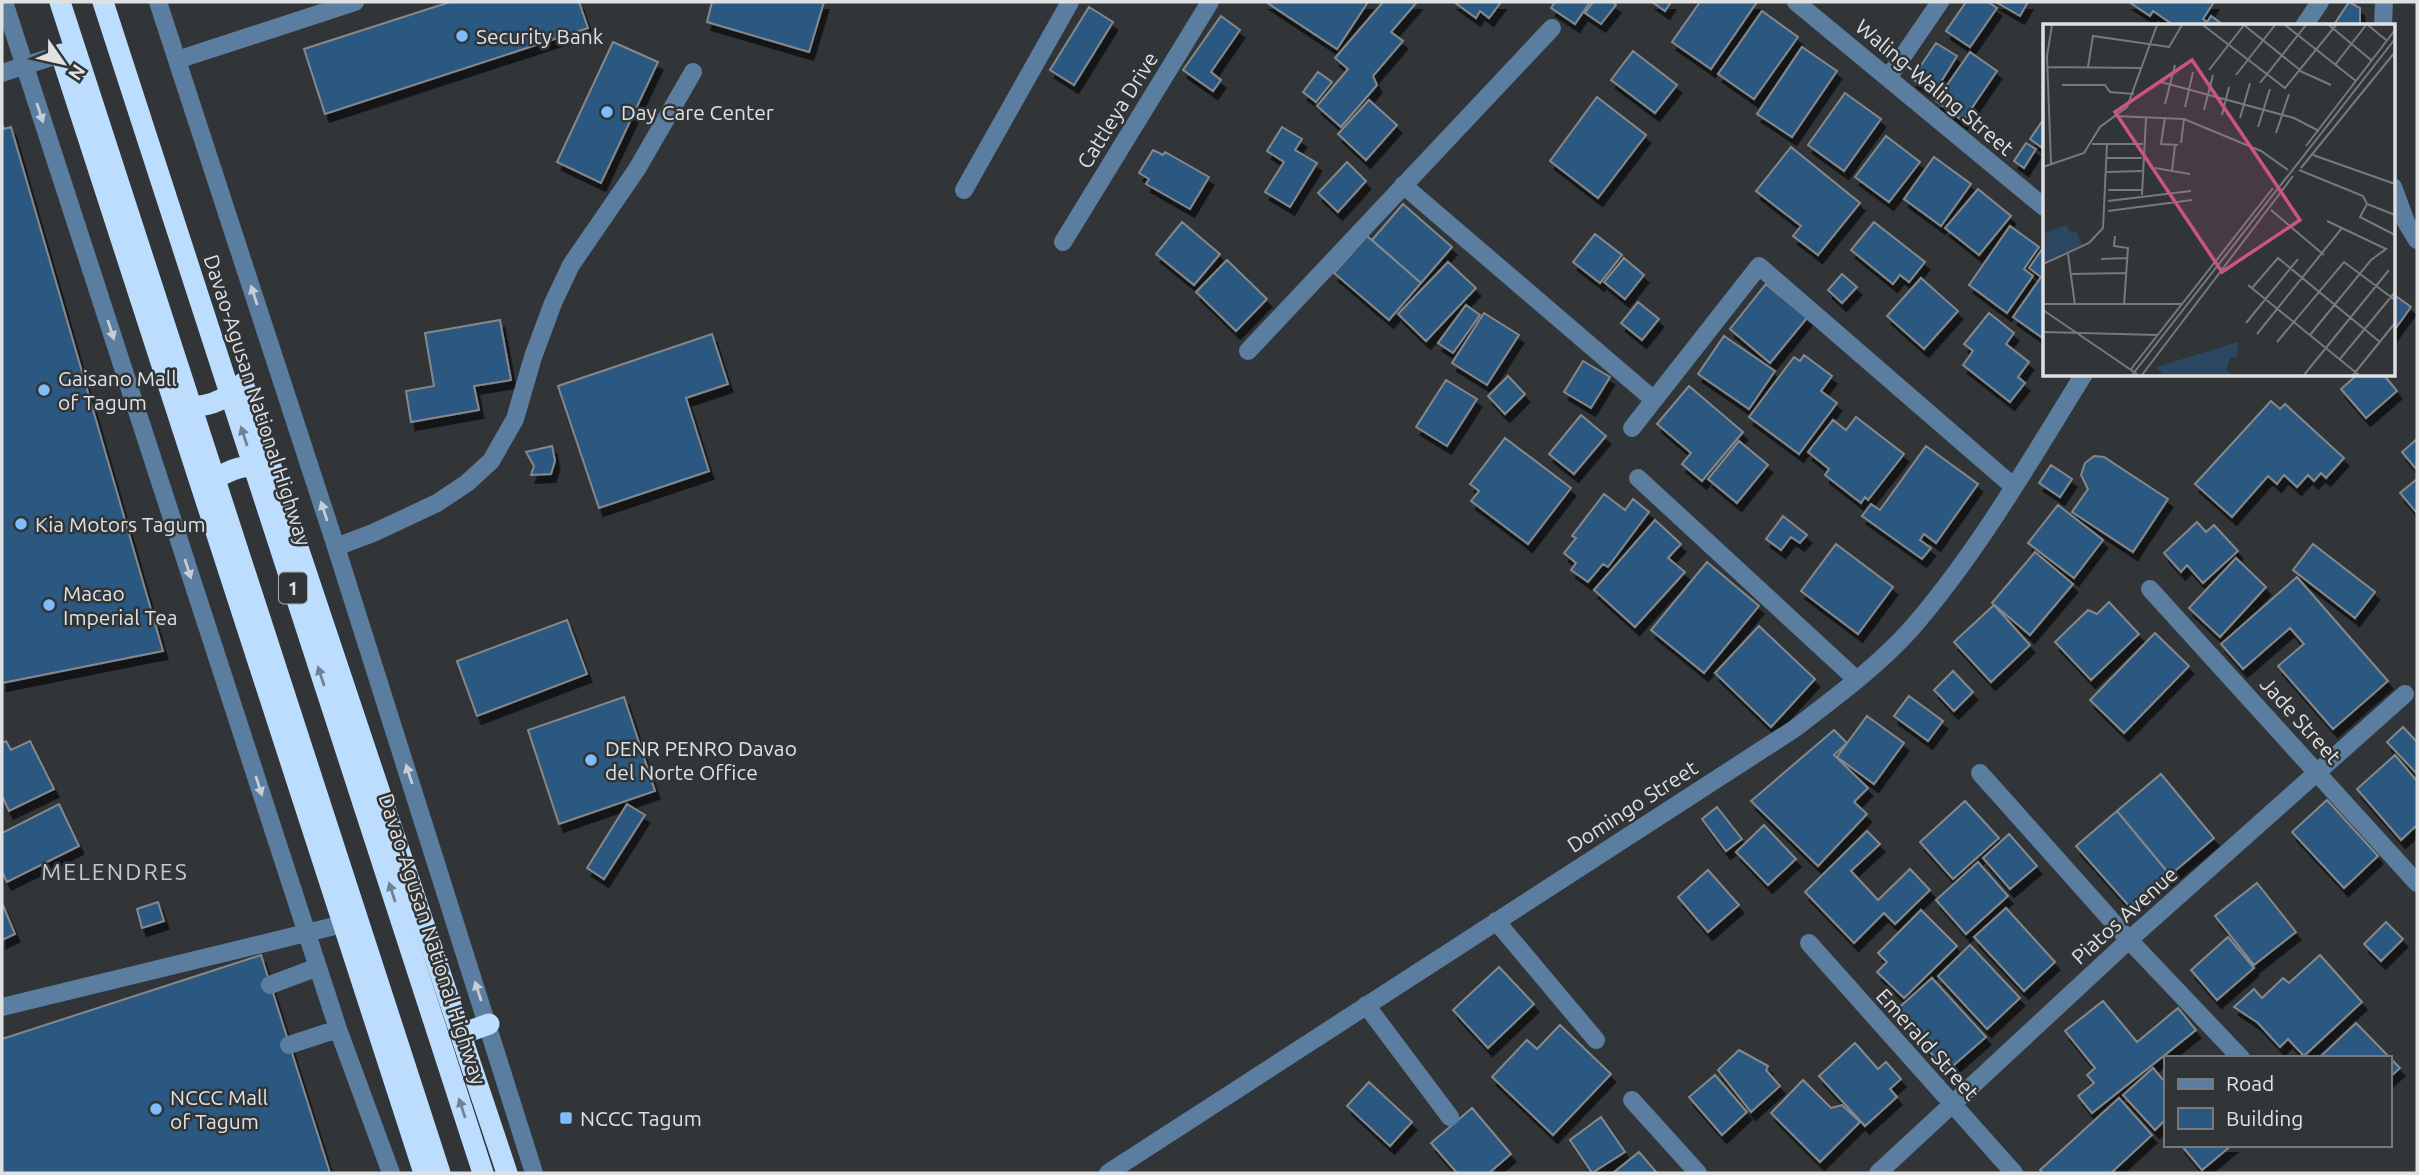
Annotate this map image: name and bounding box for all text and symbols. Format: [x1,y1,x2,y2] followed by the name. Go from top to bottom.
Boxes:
[1851,14,2019,160] street label: Waling-Waling Street
[476,24,604,48] place label: Security Bank
[2043,24,2394,376] inset map
[28,28,98,98] north arrow
[454,28,470,44] marker: Security Bank
[1072,47,1162,173] street label: Cattleya Drive
[64,60,90,85] text: N
[621,100,774,124] place label: Day Care Center
[36,103,46,124] one-way arrow
[599,104,615,120] marker: Day Care Center
[199,251,317,549] street label: Davao-Agusan National Highway
[248,284,258,305] one-way arrow
[106,319,116,340] one-way arrow
[58,366,177,414] place label: Gaisano Mall of Tagum
[36,382,52,398] marker: Gaisano Mall of Tagum
[238,425,248,446] one-way arrow
[318,500,329,521] one-way arrow
[35,512,206,536] place label: Kia Motors Tagum
[13,516,29,532] marker: Kia Motors Tagum
[184,559,194,580] one-way arrow
[279,572,307,604] road number: 1
[63,581,178,629] place label: Macao Imperial Tea
[41,597,57,613] marker: Macao Imperial Tea
[316,665,326,686] one-way arrow
[2256,672,2346,768] street label: Jade Street
[605,736,797,784] place label: DENR PENRO Davao del Norte Office
[583,752,599,768] marker: DENR PENRO Davao del Norte Office
[1563,755,1701,857] street label: Domingo Street
[403,764,413,785] one-way arrow
[254,775,264,796] one-way arrow
[374,790,492,1088] street label: Davao-Agusan National Highway
[41,859,189,884] district label: MELENDRES
[2066,861,2182,969] street label: Piatos Avenue
[386,881,396,902] one-way arrow
[472,980,483,1001] one-way arrow
[1872,983,1984,1105] street label: Emerald Street
[2164,1056,2391,1147] legend
[2226,1071,2274,1095] text: Road
[170,1085,268,1133] place label: NCCC Mall of Tagum
[456,1098,467,1119] one-way arrow
[148,1101,164,1117] marker: NCCC Mall of Tagum
[580,1106,702,1130] place label: NCCC Tagum
[2226,1106,2303,1130] text: Building
[558,1110,574,1126] marker: NCCC Tagum

